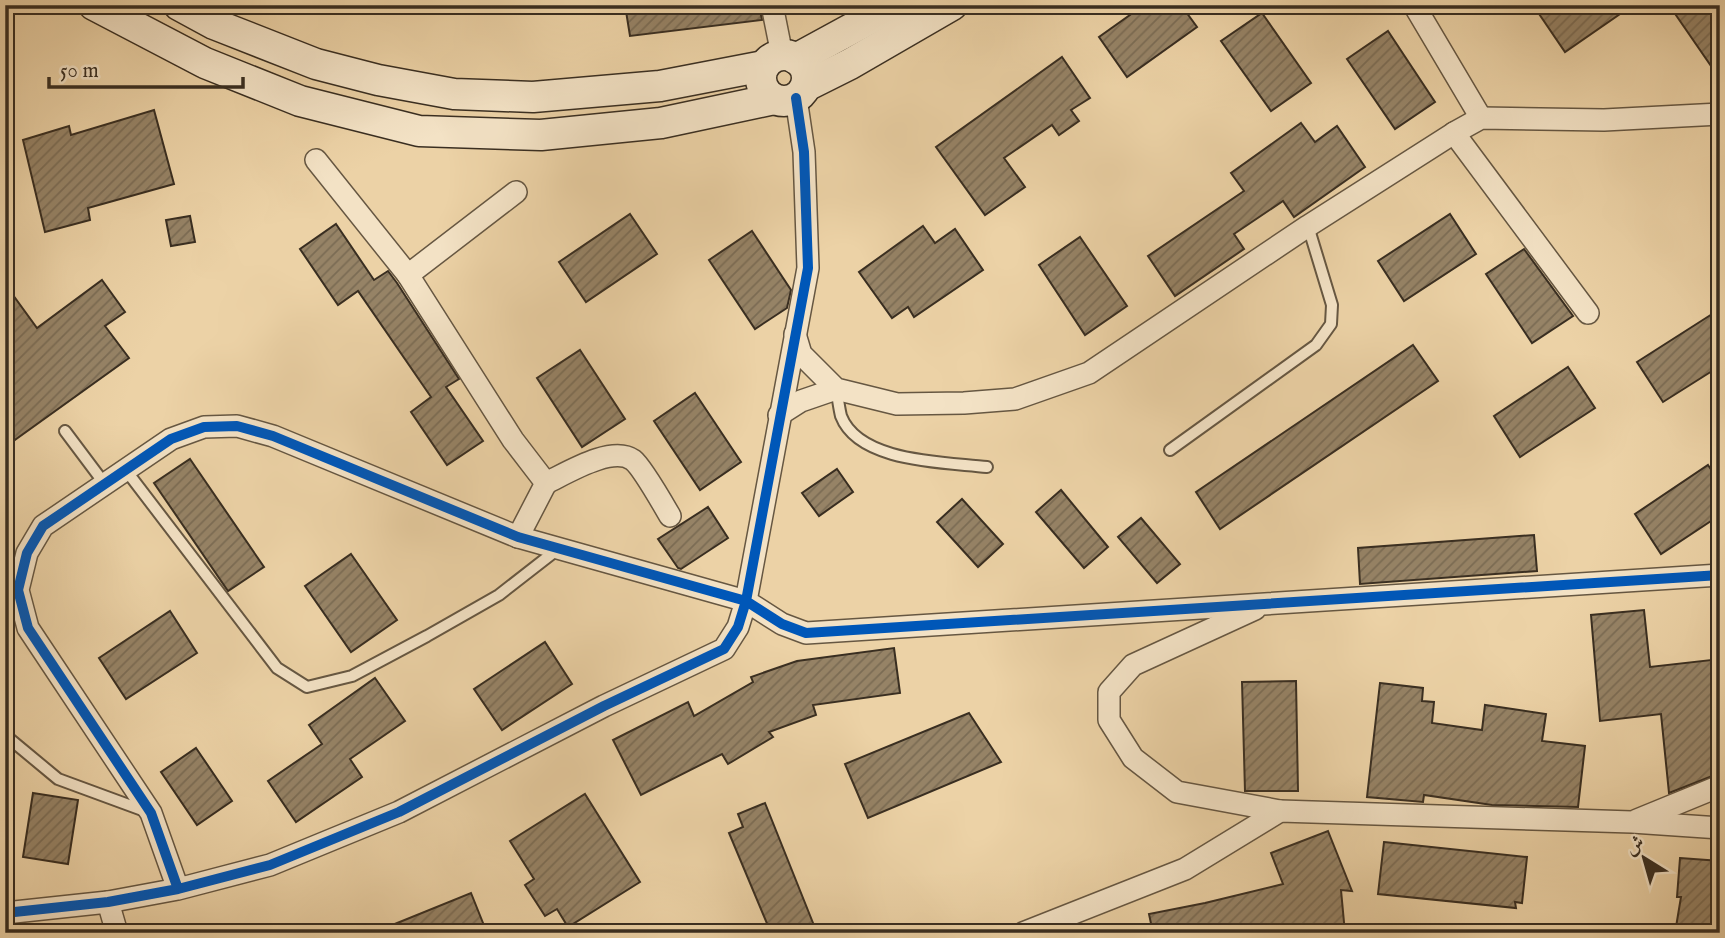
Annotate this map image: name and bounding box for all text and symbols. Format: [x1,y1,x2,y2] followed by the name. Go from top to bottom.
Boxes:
[49,46,243,90] scale bar
[60,58,99,85] text: 50 m
[1610,822,1680,892] north arrow
[1620,831,1650,861] text: ش

